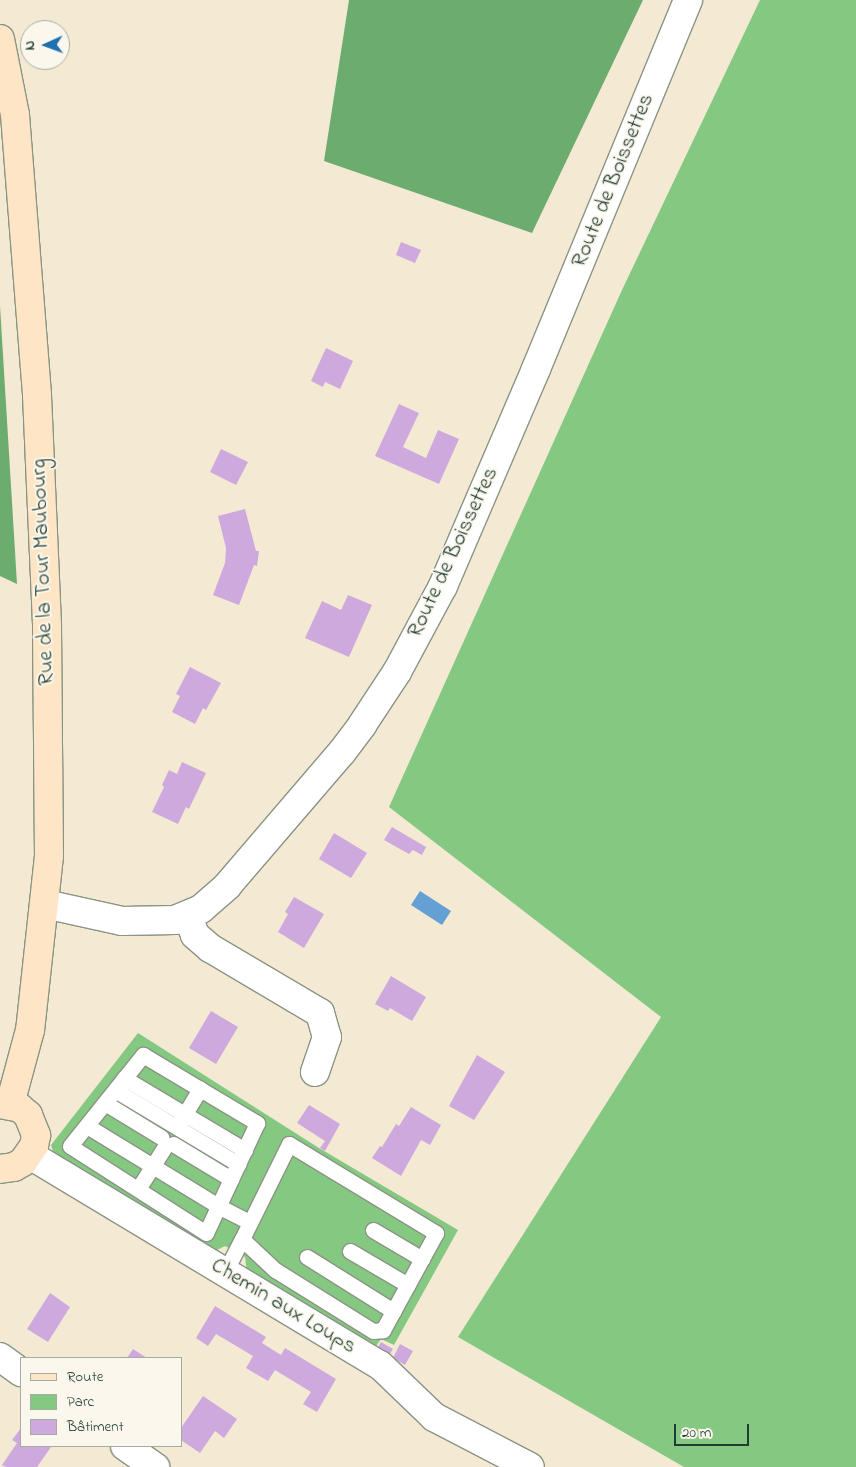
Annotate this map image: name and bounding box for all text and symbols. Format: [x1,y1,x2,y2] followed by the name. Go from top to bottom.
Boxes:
[20,20,70,70] north arrow
[20,40,41,51] text: N
[567,90,661,272] street label: Route de Boissettes
[27,458,61,686] street label: Rue de la Tour Maubourg
[403,464,505,642] street label: Route de Boissettes
[206,1253,360,1361] street label: Chemin aux Loups
[20,1357,182,1447] legend
[67,1366,103,1388] text: Route
[67,1391,94,1413] text: Parc
[676,1414,751,1446] scale bar
[67,1416,124,1438] text: Bâtiment
[682,1422,711,1444] text: 20 m

